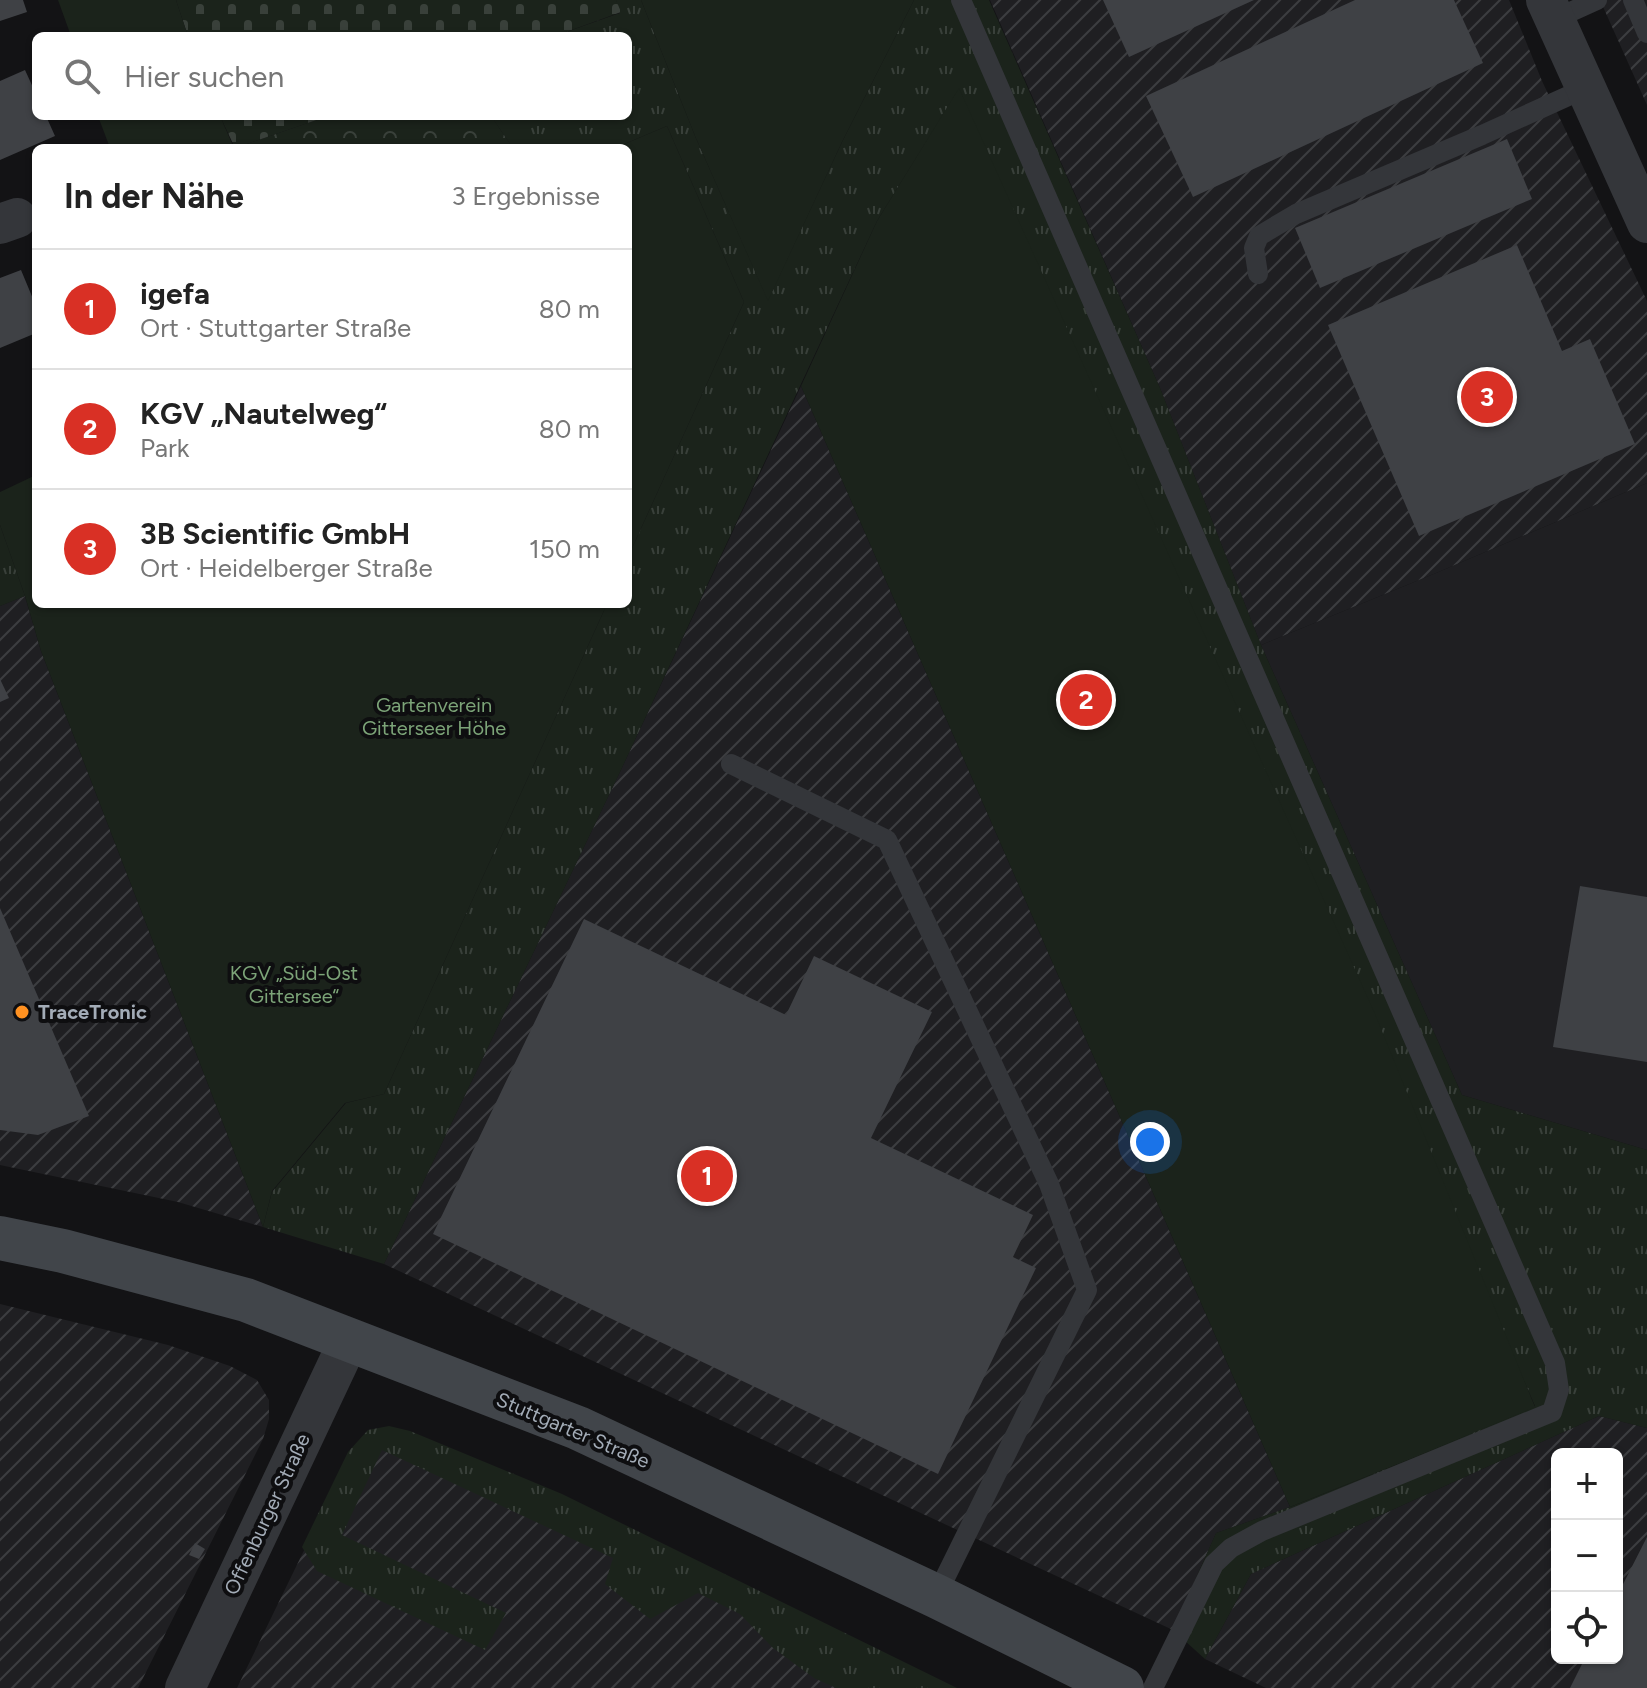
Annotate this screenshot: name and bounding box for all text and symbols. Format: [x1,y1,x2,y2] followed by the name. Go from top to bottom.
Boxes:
[32,32,632,120] search box
[60,54,104,98] icon: search
[124,58,284,95] text: Hier suchen
[64,176,244,217] text: In der Nähe
[452,180,600,212] text: 3 Ergebnisse
[140,275,210,312] text: igefa
[85,293,95,325] text: 1
[539,293,600,325] text: 80 m
[140,312,411,344] text: Ort · Stuttgarter Straße
[1461,367,1513,427] pin: 3
[140,395,387,432] text: KGV „Nautelweg“
[82,413,98,445] text: 2
[539,413,600,445] text: 80 m
[140,432,189,464] text: Park
[140,515,410,552] text: 3B Scientific GmbH
[83,533,97,565] text: 3
[529,533,600,565] text: 150 m
[140,552,433,584] text: Ort · Heidelberger Straße
[1060,670,1112,730] pin: 2
[362,693,506,740] park label: Gartenverein Gitterseer Höhe
[230,961,358,1008] park label: KGV „Süd-Ost Gittersee“
[38,1000,147,1024] place label: TraceTronic
[13,1003,31,1021] marker: TraceTronic
[1130,1122,1170,1162] your location
[681,1146,733,1206] pin: 1
[493,1387,653,1473] street label: Stuttgarter Straße
[219,1429,315,1599] street label: Offenburger Straße
[1551,1448,1623,1664] map controls
[1551,1448,1623,1520] button: +
[1551,1520,1623,1592] button: −
[1551,1592,1623,1664] button: locate

